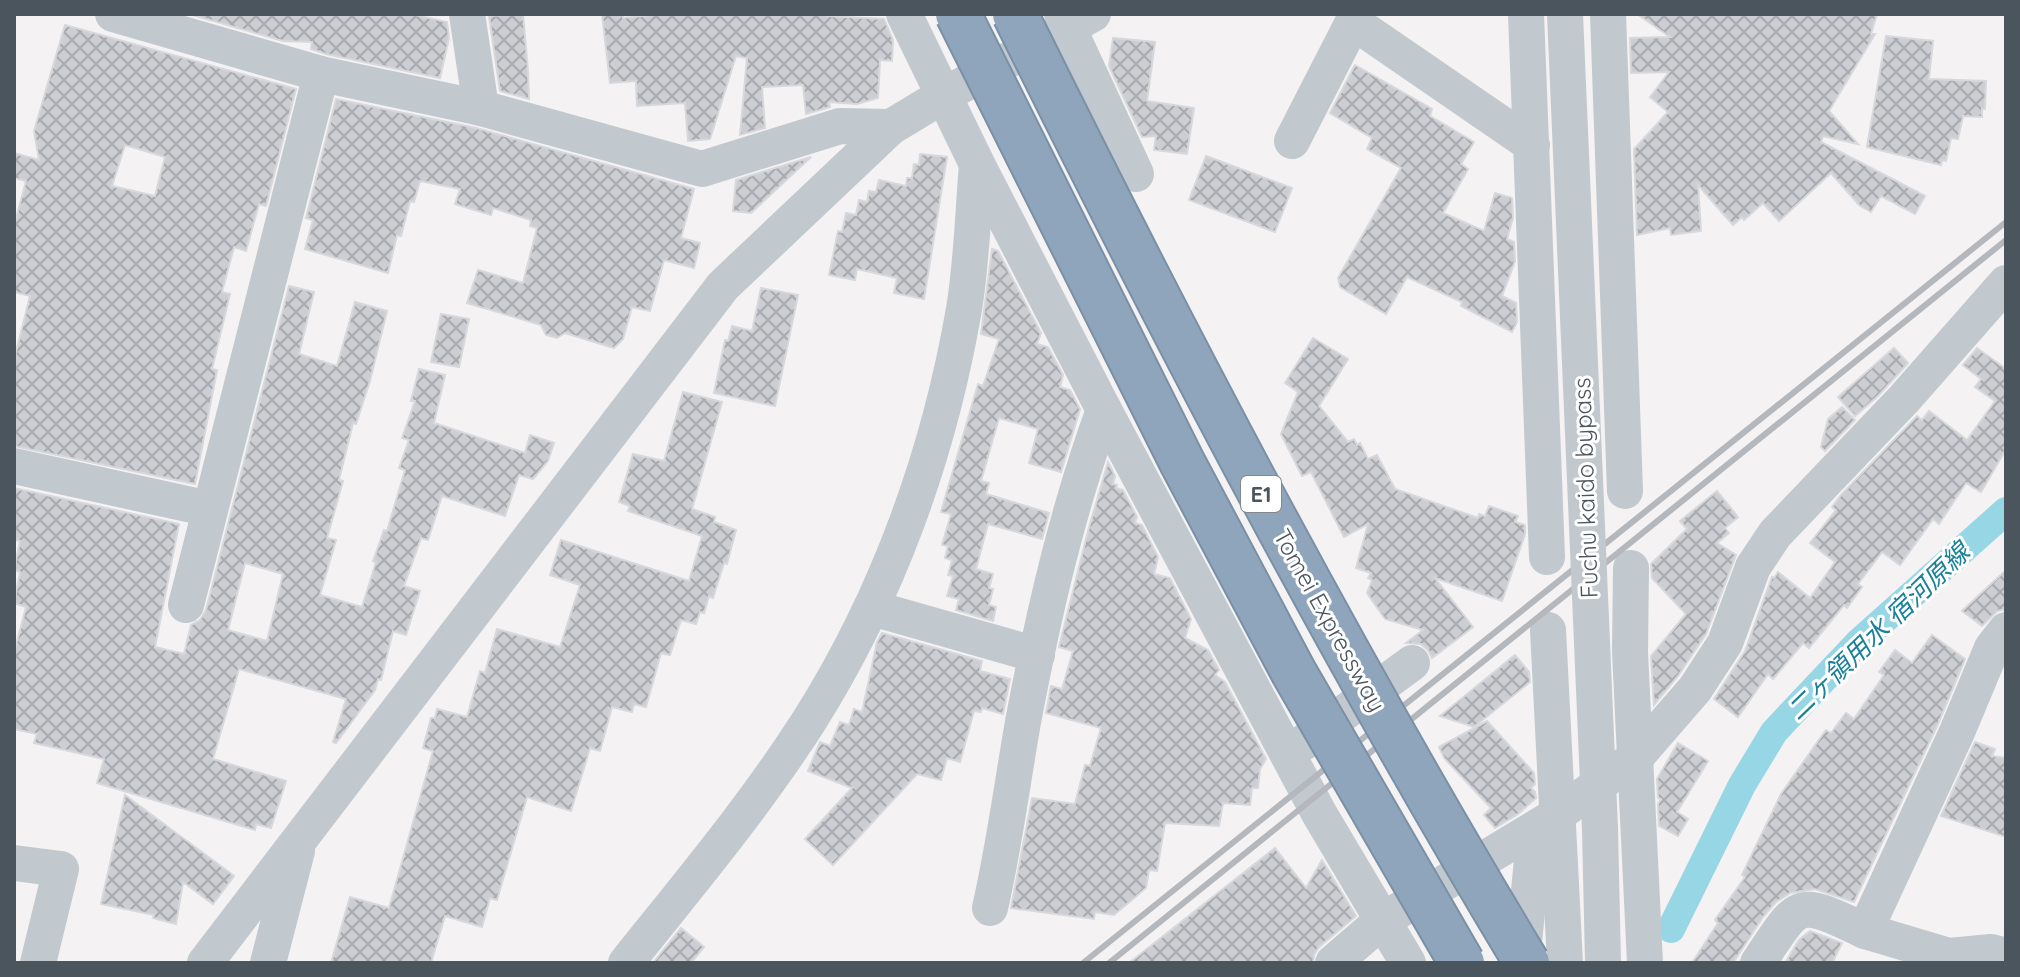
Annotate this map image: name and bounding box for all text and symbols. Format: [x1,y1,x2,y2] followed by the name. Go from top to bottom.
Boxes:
[1566,377,1604,599] street label: Fuchu kaido bypass
[1241,476,1281,512] road number: E1
[1267,523,1393,717] street label: Tomei Expressway
[1780,533,1978,727] water label: 二ヶ領用水 宿河原線

